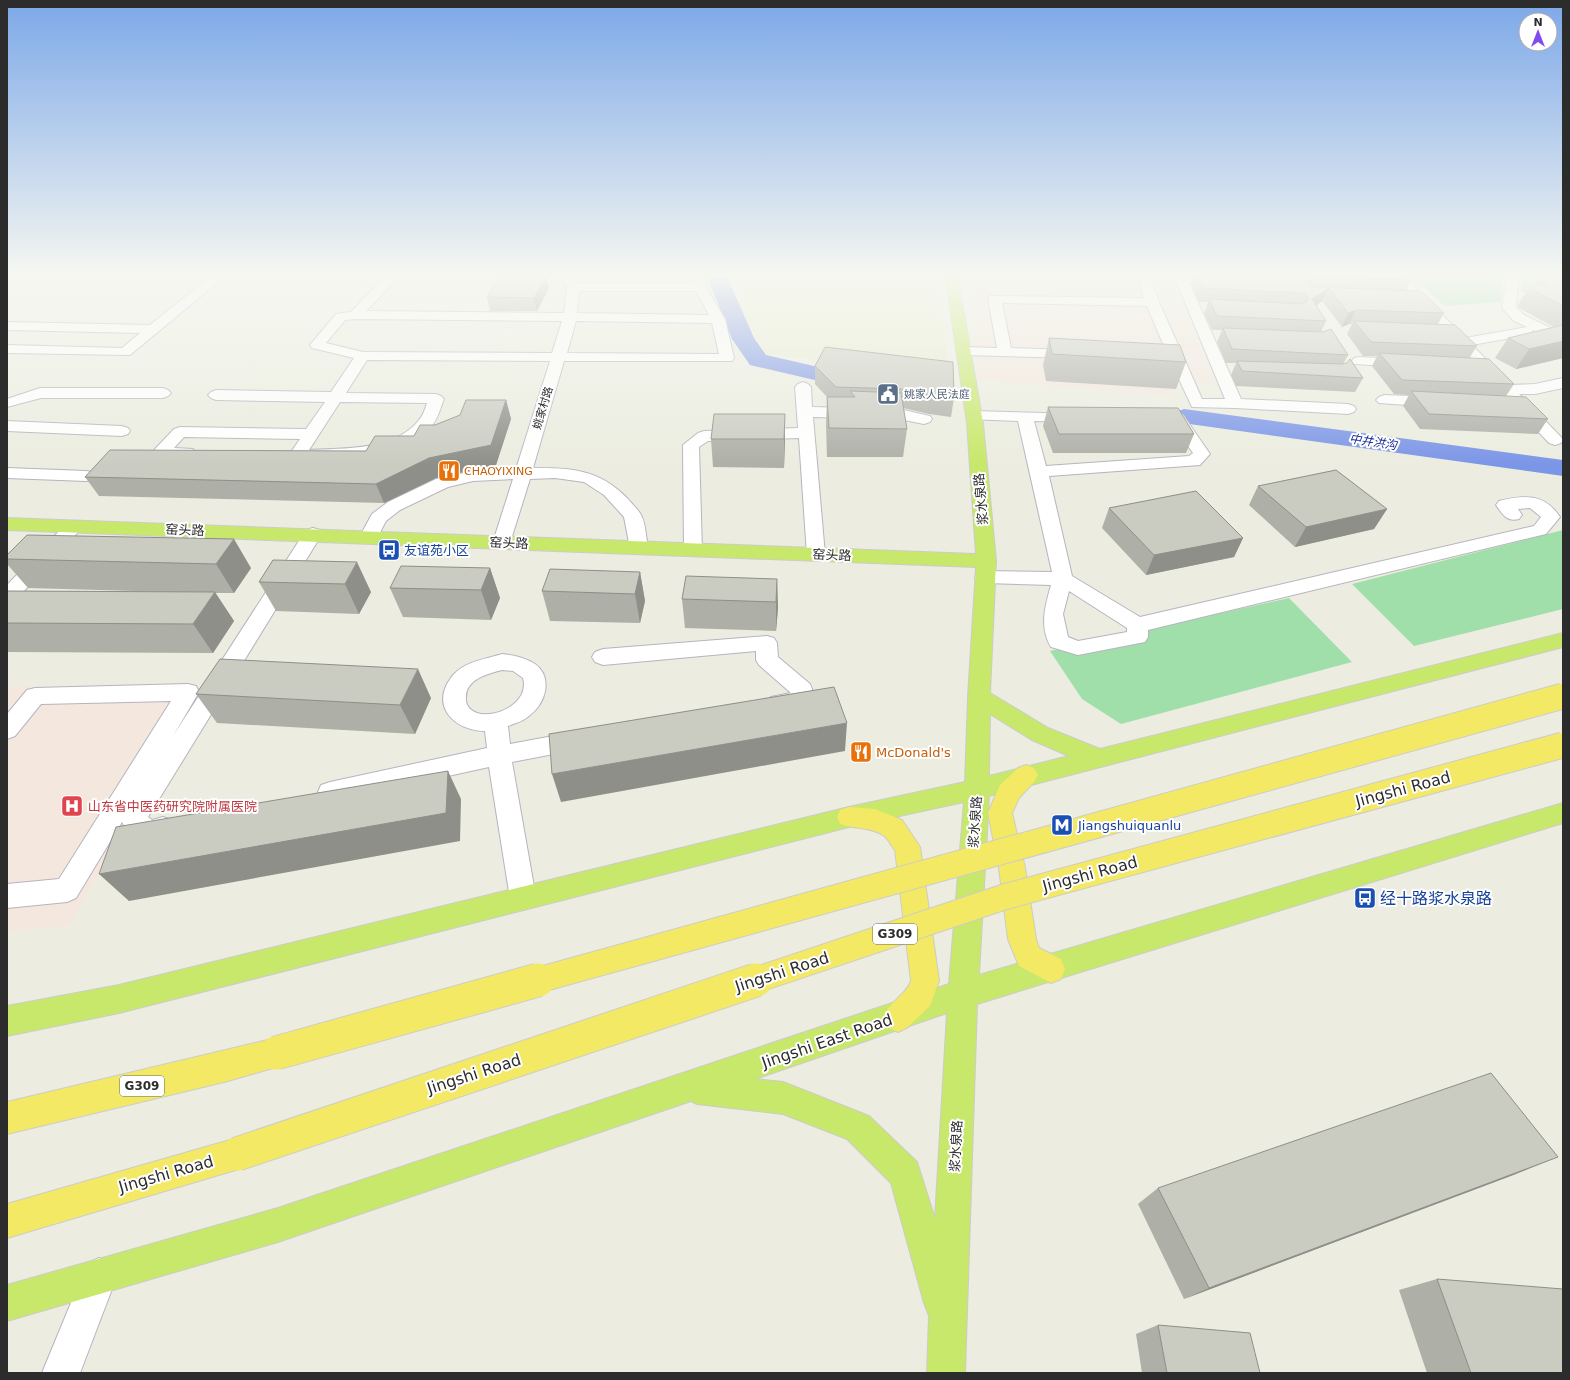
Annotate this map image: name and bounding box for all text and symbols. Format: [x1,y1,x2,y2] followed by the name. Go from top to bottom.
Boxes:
[1518,12,1558,52] north arrow
[1533,16,1543,29] text: N
[875,381,901,407] public building icon: 姚家人民法庭
[530,385,556,431] street label: 姚家村路
[904,388,970,401] place label: 姚家人民法庭
[1348,432,1400,453] water label: 中井洪沟
[436,458,462,484] restaurant icon: CHAOYIXING
[464,465,533,478] place label: CHAOYIXING
[971,472,991,526] street label: 浆水泉路
[165,522,205,538] street label: 窑头路
[489,535,529,551] street label: 窑头路
[376,537,402,563] bus stop icon: 友谊苑小区
[404,543,469,558] place label: 友谊苑小区
[812,547,852,563] street label: 窑头路
[848,739,874,765] restaurant icon: McDonald's
[876,745,951,760] place label: McDonald's
[1352,767,1453,811] street label: Jingshi Road
[59,793,85,819] hospital icon: 山东省中医药研究院附属医院
[966,796,984,848] street label: 浆水泉路
[88,799,257,814] place label: 山东省中医药研究院附属医院
[1049,812,1075,838] metro station icon: Jiangshuiquanlu
[1077,818,1181,833] place label: Jiangshuiquanlu
[1039,852,1140,896] street label: Jingshi Road
[1352,885,1378,911] bus stop icon: 经十路浆水泉路
[1380,889,1492,908] place label: 经十路浆水泉路
[873,924,917,944] road number: G309
[732,948,831,996] street label: Jingshi Road
[758,1010,895,1073] street label: Jingshi East Road
[424,1050,523,1098] street label: Jingshi Road
[120,1076,164,1096] road number: G309
[947,1120,965,1172] street label: 浆水泉路
[115,1151,216,1197] street label: Jingshi Road

